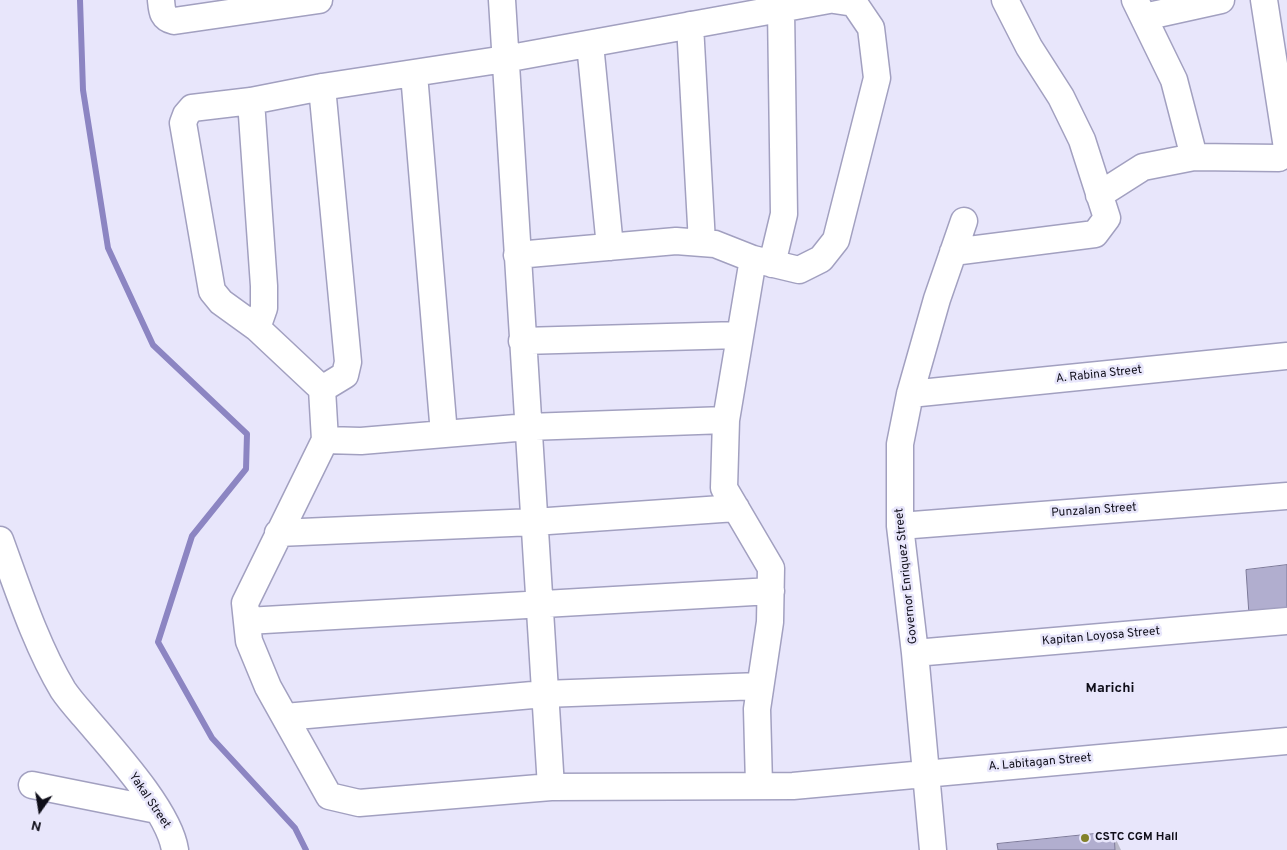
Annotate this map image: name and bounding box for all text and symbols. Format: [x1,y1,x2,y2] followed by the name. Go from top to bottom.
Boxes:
[1055,363,1143,387] street label: A. Rabina Street
[1051,501,1137,521] street label: Punzalan Street
[893,507,921,645] street label: Governor Enriquez Street
[1041,625,1161,649] street label: Kapitan Loyosa Street
[1086,681,1134,697] district label: Marichi
[988,751,1092,775] street label: A. Labitagan Street
[125,770,173,832] street label: Yakal Street
[15,785,65,835] north arrow
[30,816,43,835] text: N
[1095,831,1178,845] place label: CSTC CGM Hall
[1079,832,1091,844] marker: CSTC CGM Hall

